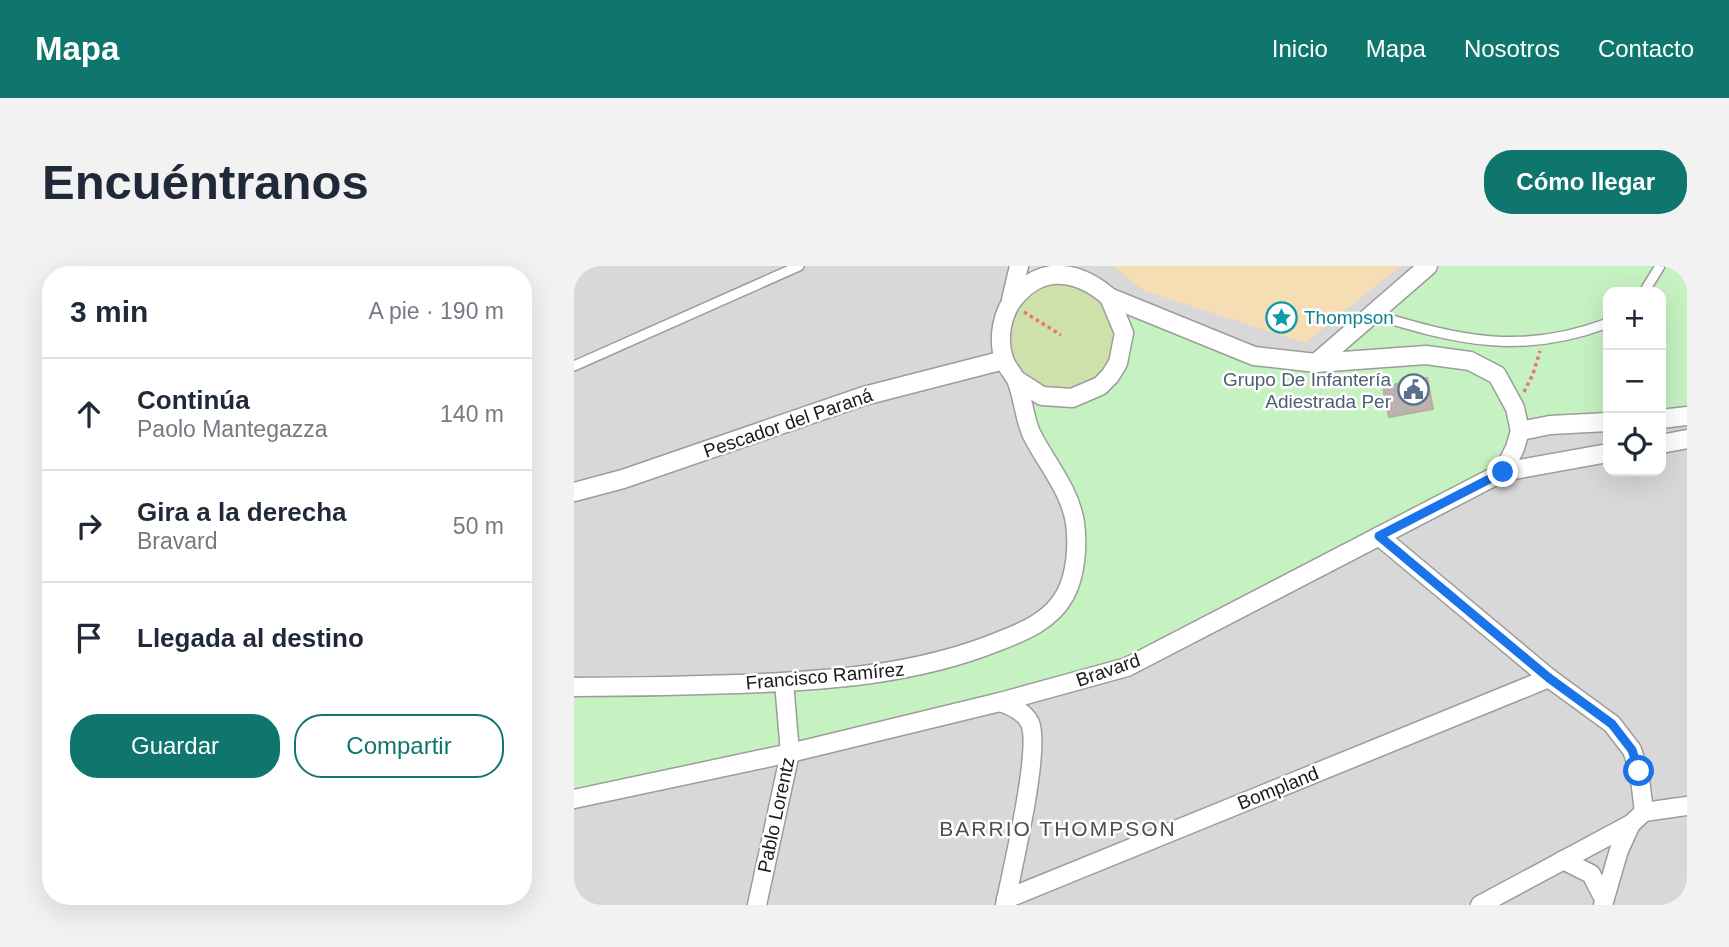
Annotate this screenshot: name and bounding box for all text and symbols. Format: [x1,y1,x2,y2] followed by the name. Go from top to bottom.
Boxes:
[35,30,119,67] text: Mapa
[1272,35,1328,62] text: Inicio
[1366,35,1426,62] text: Mapa
[1464,35,1560,62] text: Nosotros
[1598,35,1694,62] text: Contacto
[1484,150,1687,214] button: Cómo llegar
[42,155,369,209] text: Encuéntranos
[1603,287,1666,476] map controls
[1603,287,1666,350] button: +
[70,295,148,328] text: 3 min
[368,298,504,324] text: A pie · 190 m
[1264,300,1298,334] place icon: Thompson
[1304,307,1394,328] place label: Thompson
[1603,350,1666,413] button: −
[1223,369,1392,412] place label: Grupo De Infantería Adiestrada Per
[1397,373,1431,407] public building icon: Grupo De Infantería Adiestrada Per
[701,384,876,462] street label: Pescador del Paraná
[137,385,250,415] text: Continúa
[70,395,108,433] icon: ahead
[440,401,504,427] text: 140 m
[1603,413,1666,476] button: locate
[137,416,328,442] text: Paolo Mantegazza
[1487,456,1518,487] route end
[137,497,347,527] text: Gira a la derecha
[70,507,108,545] icon: right
[453,513,504,539] text: 50 m
[137,528,218,554] text: Bravard
[70,619,108,657] icon: arrive
[137,623,364,653] text: Llegada al destino
[1073,649,1143,691] street label: Bravard
[745,659,905,693] street label: Francisco Ramírez
[70,714,280,778] button: Guardar
[294,714,504,778] button: Compartir
[754,755,798,875] street label: Pablo Lorentz
[1623,755,1654,786] route start
[1234,762,1322,814] street label: Bompland
[939,817,1177,840] district label: BARRIO THOMPSON

